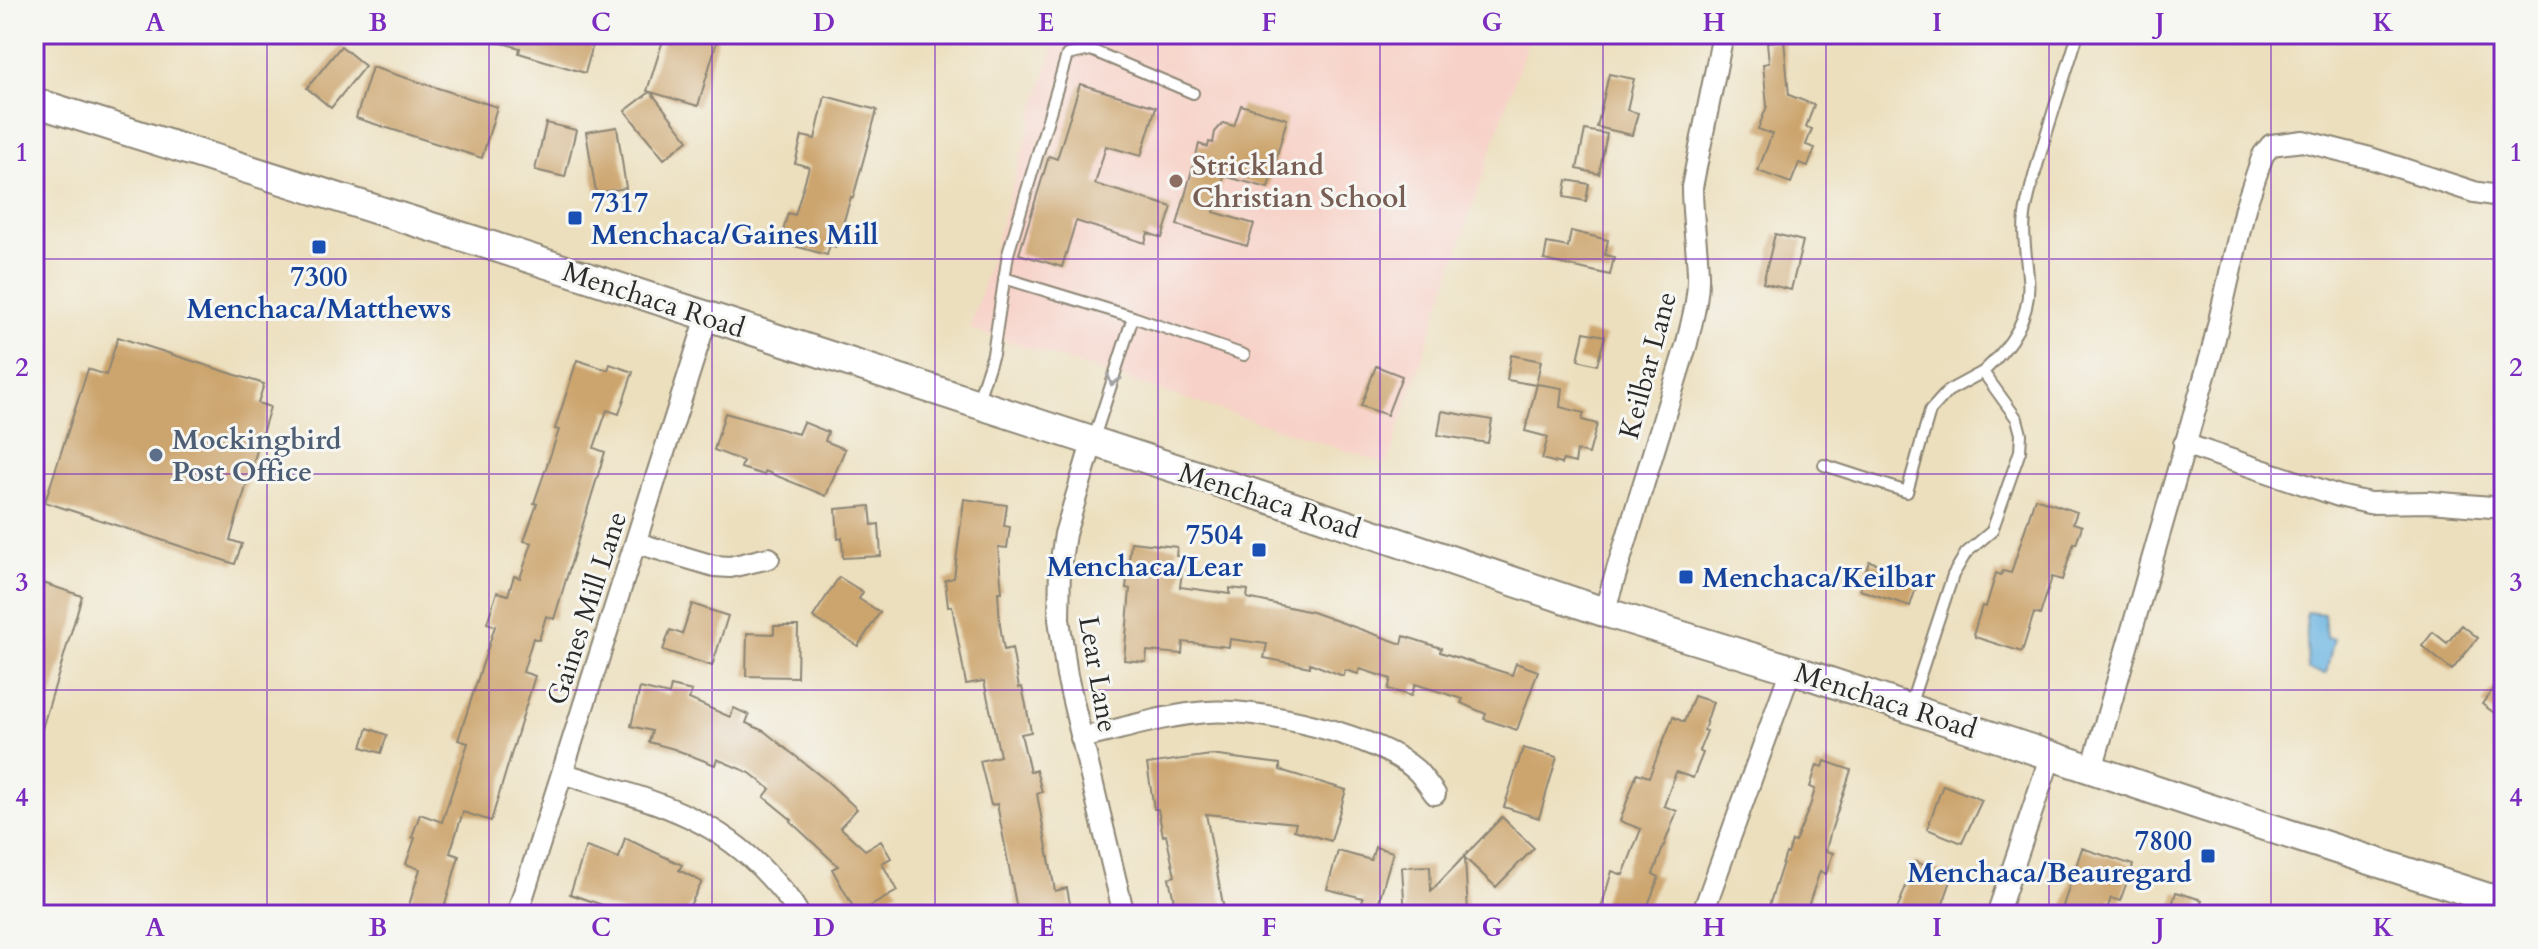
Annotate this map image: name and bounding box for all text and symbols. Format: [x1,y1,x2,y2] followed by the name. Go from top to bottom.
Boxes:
[145,5,165,40] text: A
[369,5,387,40] text: B
[591,5,611,40] text: C
[813,5,835,40] text: D
[1038,5,1054,40] text: E
[1261,5,1277,40] text: F
[1481,5,1503,40] text: G
[1703,5,1726,40] text: H
[1932,5,1942,40] text: I
[2151,5,2165,40] text: J
[2372,5,2394,40] text: K
[15,135,29,170] text: 1
[2509,135,2523,170] text: 1
[1192,147,1407,217] place label: Strickland Christian School
[1167,172,1185,190] marker: Strickland Christian School
[591,184,878,254] place label: 7317 Menchaca/Gaines Mill
[566,209,584,227] marker: 7317 Menchaca/Gaines Mill
[310,238,328,256] marker: 7300 Menchaca/Matthews
[558,253,750,347] street label: Menchaca Road
[187,258,451,328] place label: 7300 Menchaca/Matthews
[1610,287,1686,443] street label: Keilbar Lane
[15,350,29,385] text: 2
[2509,350,2523,385] text: 2
[1106,372,1122,386] one-way arrow
[172,421,342,491] place label: Mockingbird Post Office
[147,446,165,464] marker: Mockingbird Post Office
[1174,454,1366,548] street label: Menchaca Road
[538,507,636,710] street label: Gaines Mill Lane
[1046,516,1244,586] place label: 7504 Menchaca/Lear
[1250,541,1268,559] marker: 7504 Menchaca/Lear
[1702,559,1936,597] place label: Menchaca/Keilbar
[15,565,29,600] text: 3
[2509,565,2523,600] text: 3
[1677,568,1695,586] marker: Menchaca/Keilbar
[1069,613,1127,735] street label: Lear Lane
[1790,654,1982,748] street label: Menchaca Road
[15,780,29,815] text: 4
[2509,780,2523,815] text: 4
[1907,822,2192,892] place label: 7800 Menchaca/Beauregard
[2199,847,2217,865] marker: 7800 Menchaca/Beauregard
[145,910,165,945] text: A
[369,910,387,945] text: B
[591,910,611,945] text: C
[813,910,835,945] text: D
[1038,910,1054,945] text: E
[1261,910,1277,945] text: F
[1481,910,1503,945] text: G
[1703,910,1726,945] text: H
[1932,910,1942,945] text: I
[2151,910,2165,945] text: J
[2372,910,2394,945] text: K

